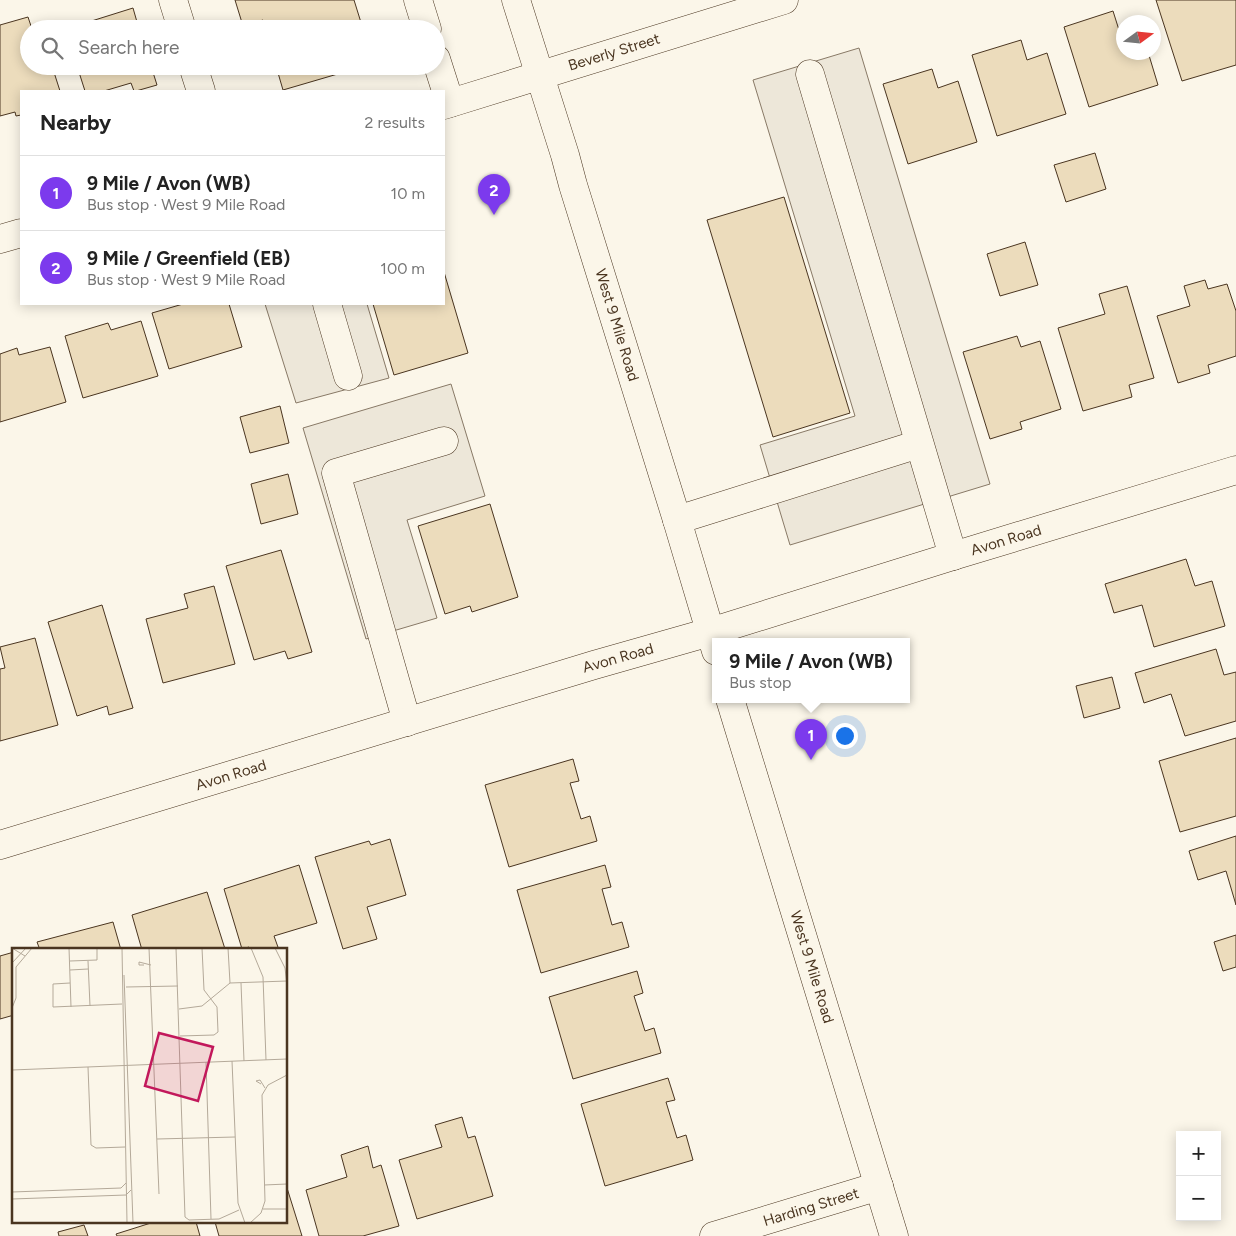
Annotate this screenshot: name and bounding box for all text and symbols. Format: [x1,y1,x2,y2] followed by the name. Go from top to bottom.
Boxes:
[1116,15,1161,60] north arrow
[20,20,445,75] search box
[566,29,662,74] street label: Beverly Street
[38,34,66,62] icon: search
[78,36,180,59] text: Search here
[40,110,111,135] text: Nearby
[365,113,425,132] text: 2 results
[87,172,251,195] text: 9 Mile / Avon (WB)
[478,174,510,215] pin: 2
[53,184,59,203] text: 1
[391,184,425,203] text: 10 m
[87,195,285,214] text: Bus stop · West 9 Mile Road
[87,247,290,270] text: 9 Mile / Greenfield (EB)
[51,259,61,278] text: 2
[380,259,425,278] text: 100 m
[591,267,643,383] street label: West 9 Mile Road
[87,270,285,289] text: Bus stop · West 9 Mile Road
[969,521,1043,559] street label: Avon Road
[712,638,910,703] popup
[580,639,656,677] street label: Avon Road
[729,650,893,673] text: 9 Mile / Avon (WB)
[729,673,792,692] text: Bus stop
[795,719,827,760] pin: 1
[832,723,858,749] your location
[194,756,268,794] street label: Avon Road
[786,909,838,1025] street label: West 9 Mile Road
[12,948,288,1224] inset map
[1176,1131,1221,1221] map controls
[1176,1131,1221,1176] button: +
[1176,1176,1221,1221] button: −
[761,1184,861,1230] street label: Harding Street

